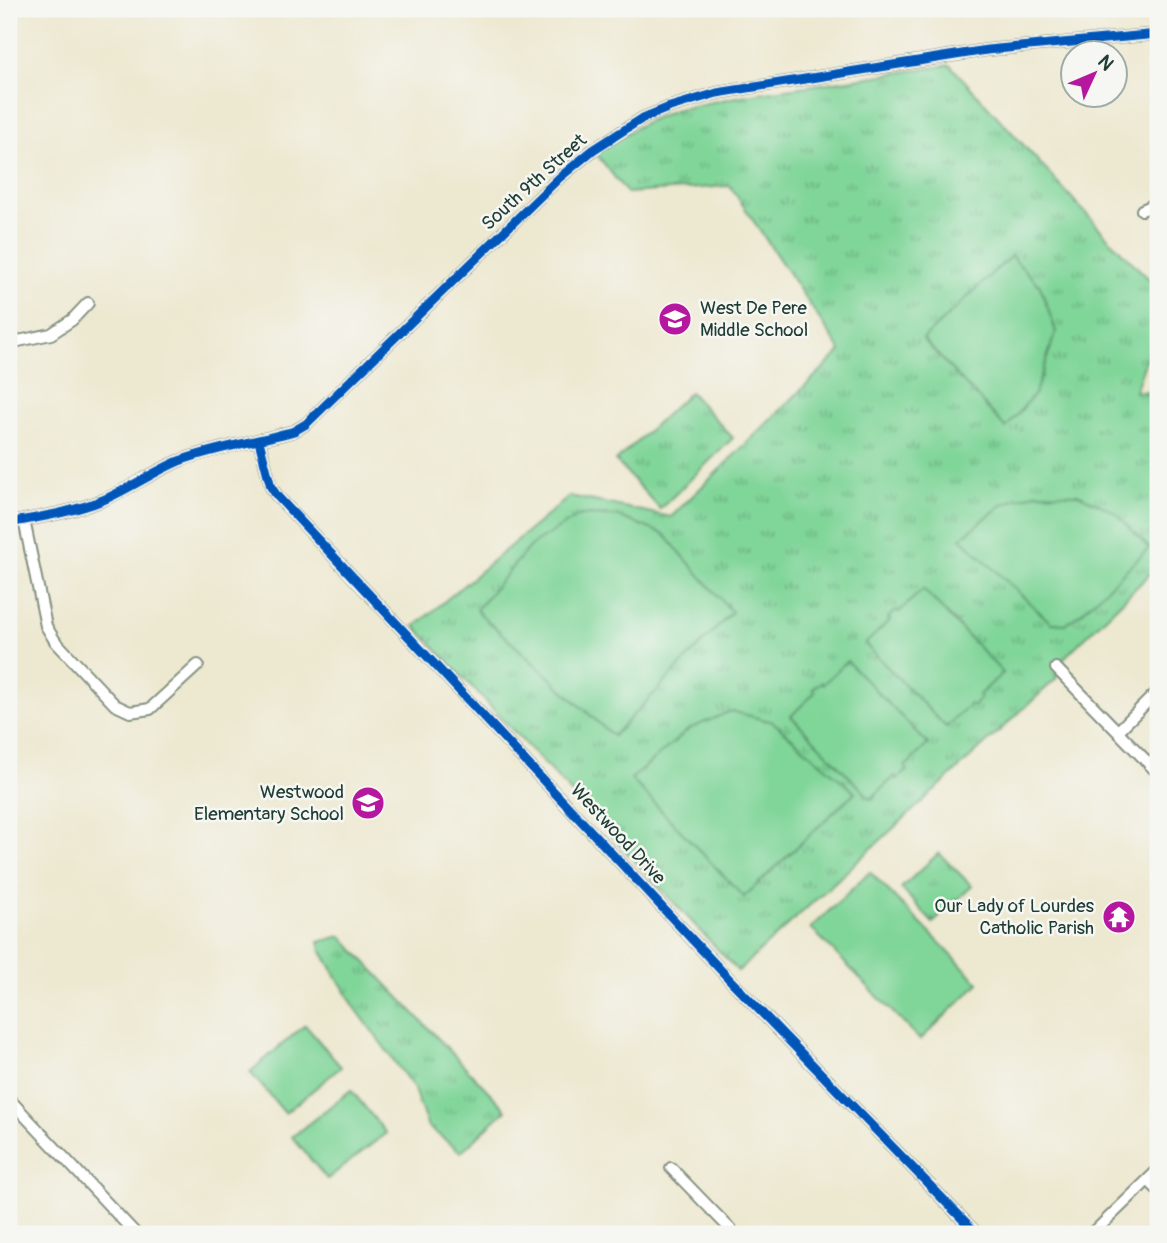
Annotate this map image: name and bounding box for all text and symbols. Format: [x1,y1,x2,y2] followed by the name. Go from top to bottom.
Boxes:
[1058,38,1128,108] north arrow
[1092,50,1119,76] text: N
[476,128,592,236] street label: South 9th Street
[700,296,808,342] place label: West De Pere Middle School
[656,300,694,338] school or university icon: West De Pere Middle School
[565,779,671,890] street label: Westwood Drive
[194,780,344,826] place label: Westwood Elementary School
[349,784,387,822] school or university icon: Westwood Elementary School
[934,894,1094,940] place label: Our Lady of Lourdes Catholic Parish
[1100,898,1138,936] temple icon: Our Lady of Lourdes Catholic Parish

